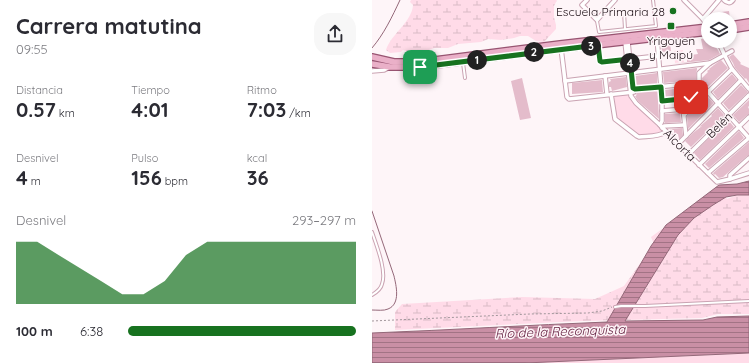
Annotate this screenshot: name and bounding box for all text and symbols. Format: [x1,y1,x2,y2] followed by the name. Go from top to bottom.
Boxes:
[556,4,665,19] place label: Escuela Primaria 28
[668,6,678,16] marker: Escuela Primaria 28
[16,12,202,40] text: Carrera matutina
[701,12,737,48] map controls
[701,12,737,48] button: layers
[314,13,356,55] button: share
[666,21,676,31] marker: Yrigoyen y Maipú
[647,33,695,62] place label: Yrigoyen y Maipú
[581,36,601,56] pin: 3
[588,39,594,53] text: 3
[16,41,48,57] text: 09:55
[524,42,544,62] pin: 2
[531,45,537,59] text: 2
[403,50,437,84] pin
[467,50,487,70] pin: 1
[475,53,479,67] text: 1
[620,53,640,73] pin: 4
[409,56,431,78] icon: arrive
[627,56,633,70] text: 4
[674,80,708,114] pin
[16,83,63,97] text: Distancia
[131,83,170,97] text: Tiempo
[247,83,277,97] text: Ritmo
[680,86,702,108] icon: check
[16,97,56,122] text: 0.57
[131,97,169,122] text: 4:01
[247,97,286,122] text: 7:03
[56,106,75,120] text: km
[286,106,311,120] text: /km
[703,109,735,141] street label: Belén
[661,126,699,164] street label: Alcorta
[16,151,59,165] text: Desnivel
[131,151,158,165] text: Pulso
[247,151,267,165] text: kcal
[16,165,28,190] text: 4
[131,165,162,190] text: 156
[247,165,268,190] text: 36
[28,174,41,188] text: m
[162,174,188,188] text: bpm
[16,212,66,228] text: Desnivel
[292,212,356,228] text: 293–297 m
[494,321,627,341] water label: Río de la Reconquista
[16,323,53,339] text: 100 m
[80,323,103,339] text: 6:38

